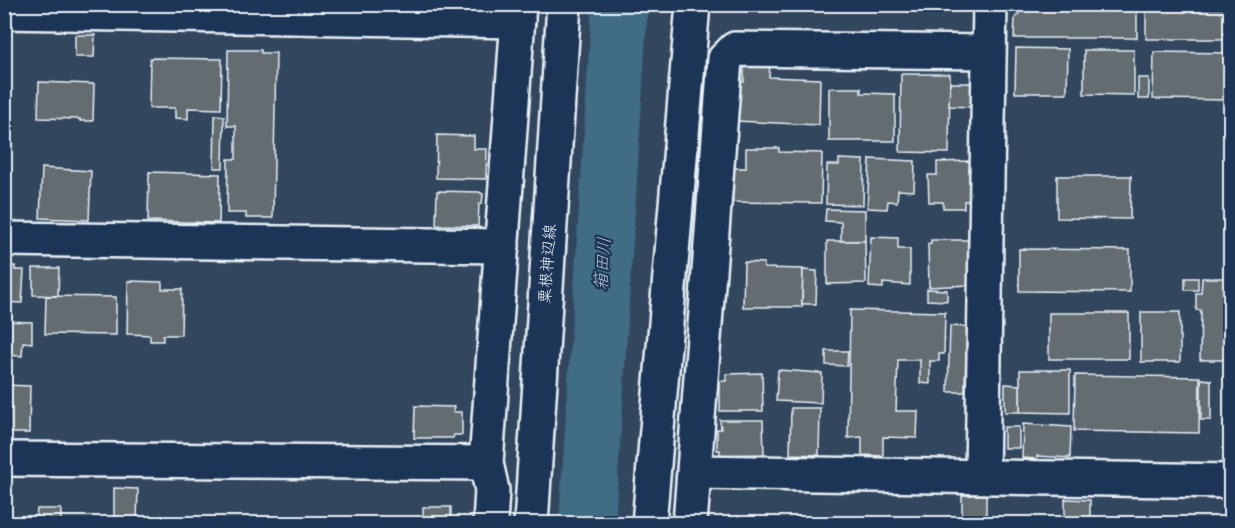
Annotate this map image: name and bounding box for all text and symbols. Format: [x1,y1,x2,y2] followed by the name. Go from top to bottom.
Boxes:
[533,223,563,305] street label: 粟根神辺線
[588,236,620,292] water label: 箱田川

